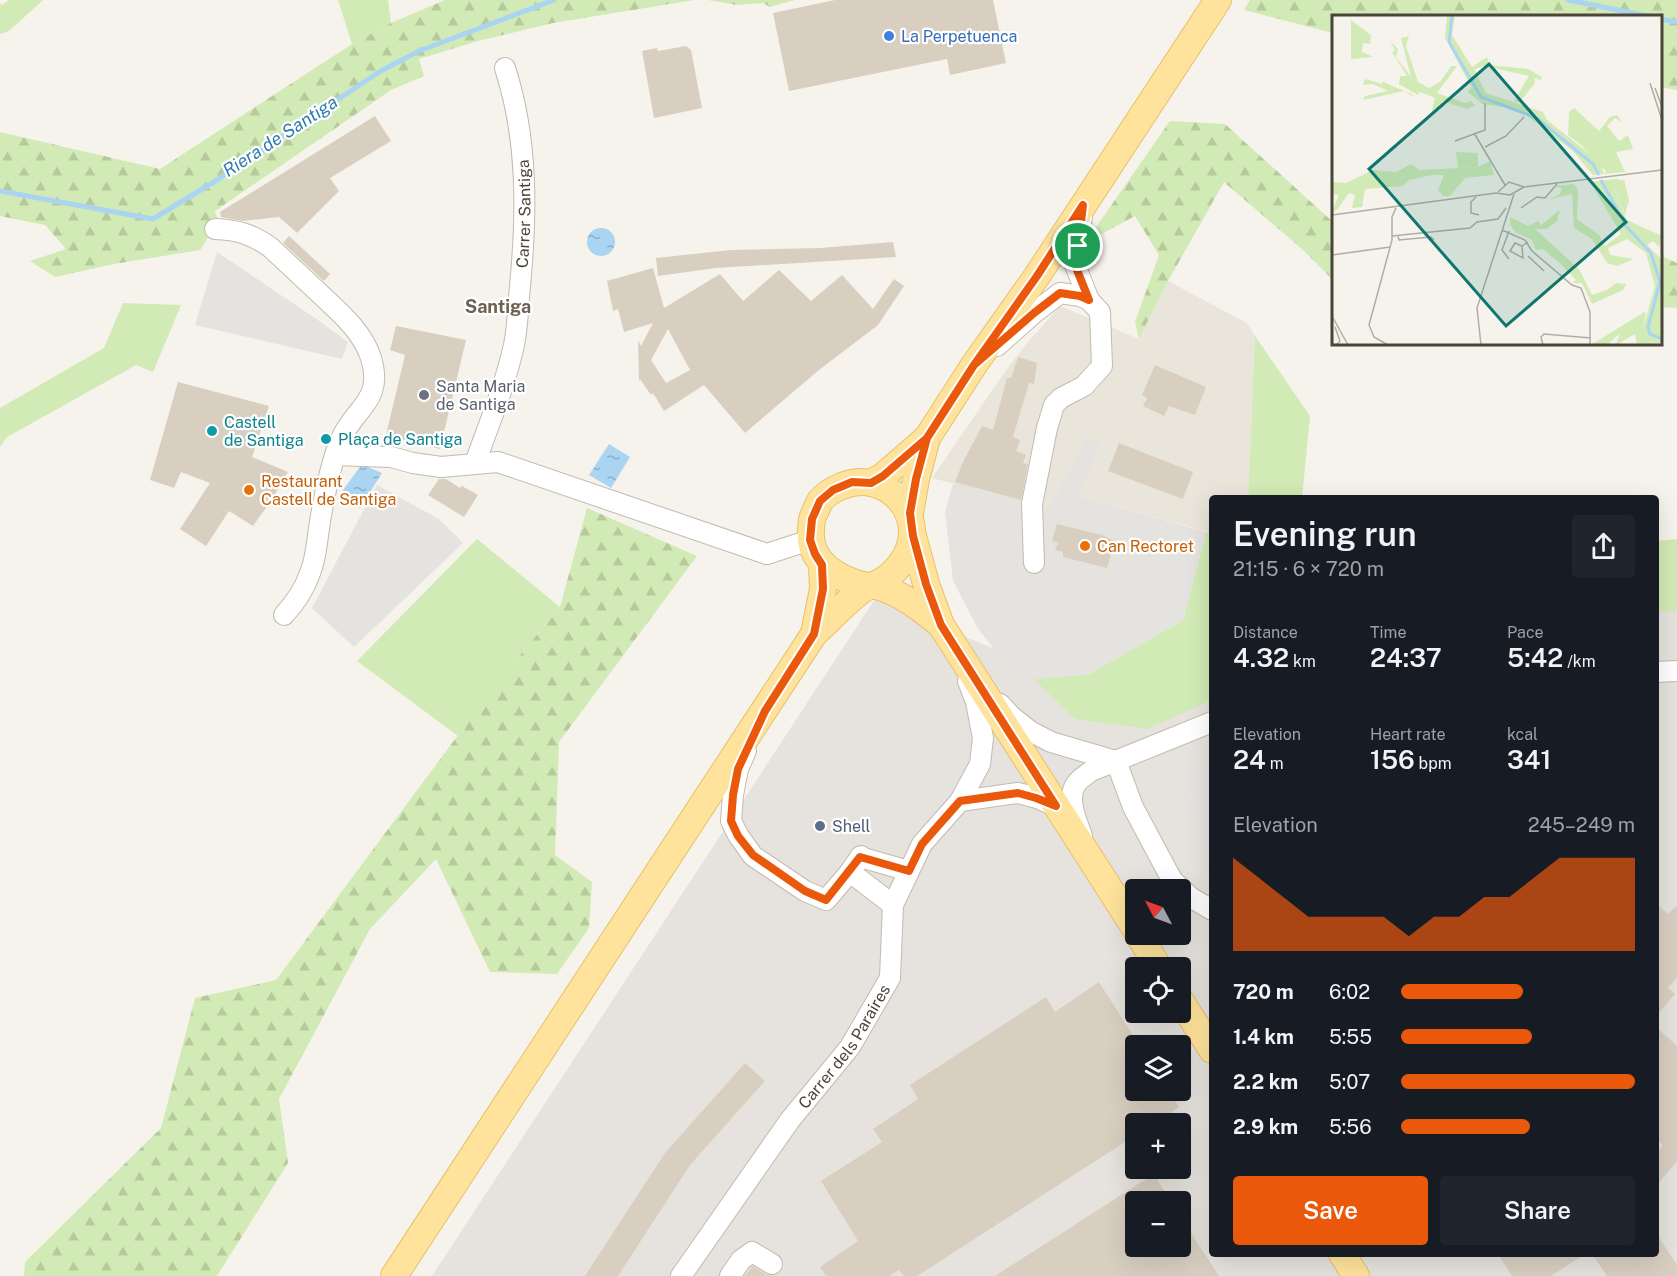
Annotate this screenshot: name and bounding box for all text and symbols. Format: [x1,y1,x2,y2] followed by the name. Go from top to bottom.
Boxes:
[1332,15,1662,345] inset map
[901,27,1017,46] place label: La Perpetuenca
[882,29,896,43] marker: La Perpetuenca
[219,91,341,181] water label: Riera de Santiga
[512,159,534,269] street label: Carrer Santiga
[1052,220,1103,271] pin
[1061,229,1094,262] icon: arrive
[465,296,531,317] district label: Santiga
[436,377,525,414] place label: Santa Maria de Santiga
[417,388,431,402] marker: Santa Maria de Santiga
[224,413,304,450] place label: Castell de Santiga
[205,424,219,438] marker: Castell de Santiga
[338,430,462,449] place label: Plaça de Santiga
[319,432,333,446] marker: Plaça de Santiga
[261,472,396,509] place label: Restaurant Castell de Santiga
[242,483,256,497] marker: Restaurant Castell de Santiga
[1233,515,1416,553] text: Evening run
[1572,515,1635,578] button: share
[1097,537,1194,556] place label: Can Rectoret
[1078,539,1092,553] marker: Can Rectoret
[1233,557,1384,581] text: 21:15 · 6 × 720 m
[1233,623,1298,642] text: Distance
[1370,623,1406,642] text: Time
[1507,623,1544,642] text: Pace
[1233,642,1289,673] text: 4.32
[1370,642,1442,673] text: 24:37
[1507,642,1563,673] text: 5:42
[1289,652,1316,671] text: km
[1563,652,1596,671] text: /km
[1233,725,1301,744] text: Elevation
[1370,725,1446,744] text: Heart rate
[1507,725,1538,744] text: kcal
[1233,744,1266,775] text: 24
[1370,744,1415,775] text: 156
[1507,744,1551,775] text: 341
[1266,754,1284,773] text: m
[1415,754,1452,773] text: bpm
[1233,813,1318,837] text: Elevation
[1528,813,1635,837] text: 245–249 m
[832,817,871,836] place label: Shell
[813,819,827,833] marker: Shell
[1125,879,1191,945] north arrow
[1125,879,1191,1257] map controls
[1125,957,1191,1023] button: locate
[1233,980,1294,1004] text: 720 m
[1329,980,1370,1004] text: 6:02
[794,981,894,1112] street label: Carrer dels Paraires
[1233,1025,1294,1049] text: 1.4 km
[1329,1025,1372,1049] text: 5:55
[1125,1035,1191,1101] button: layers
[1233,1070,1298,1094] text: 2.2 km
[1329,1070,1370,1094] text: 5:07
[1125,1113,1191,1179] button: +
[1233,1115,1298,1139] text: 2.9 km
[1329,1115,1372,1139] text: 5:56
[1233,1176,1428,1245] button: Save
[1440,1176,1635,1245] button: Share
[1125,1191,1191,1257] button: −

